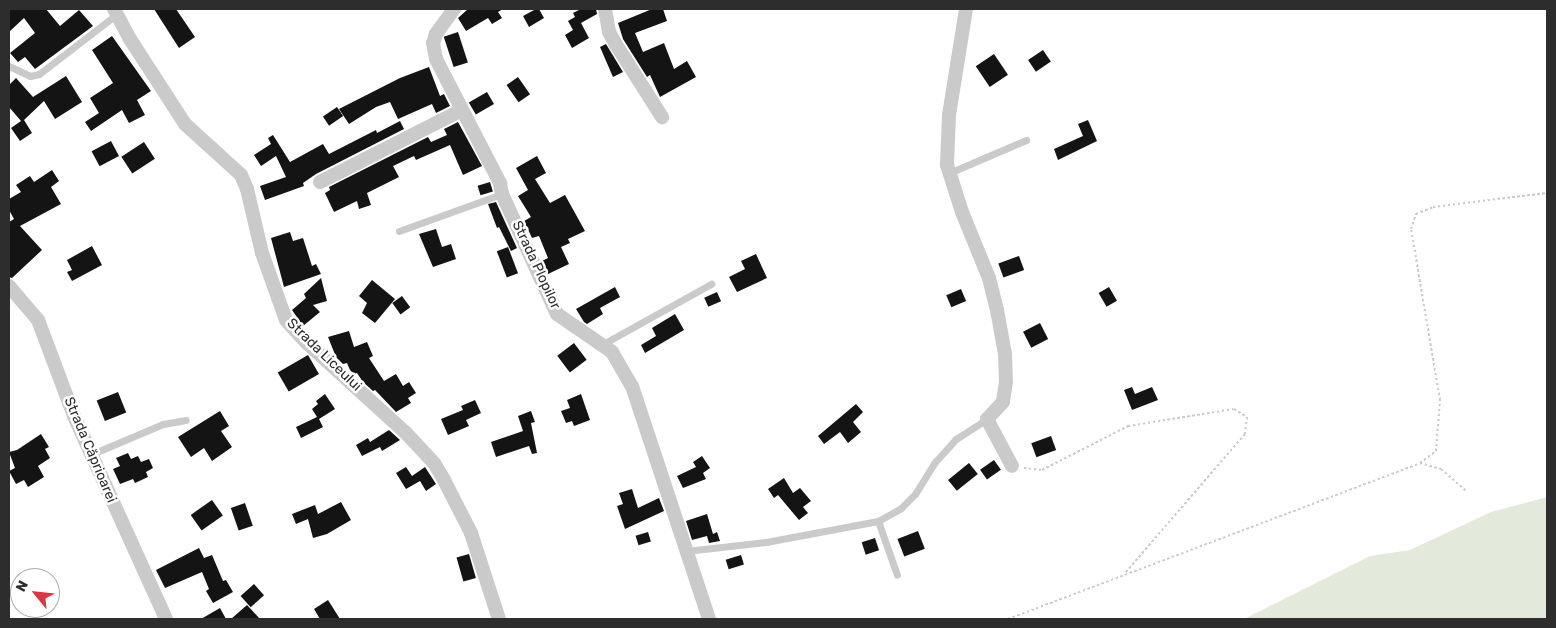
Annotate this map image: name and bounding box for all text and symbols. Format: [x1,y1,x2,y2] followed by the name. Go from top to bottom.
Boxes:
[508,218,564,312] street label: Strada Plopilor
[283,315,365,395] street label: Strada Liceului
[60,395,120,505] street label: Strada Căprioarei
[10,568,60,618] north arrow
[12,578,32,595] text: N

